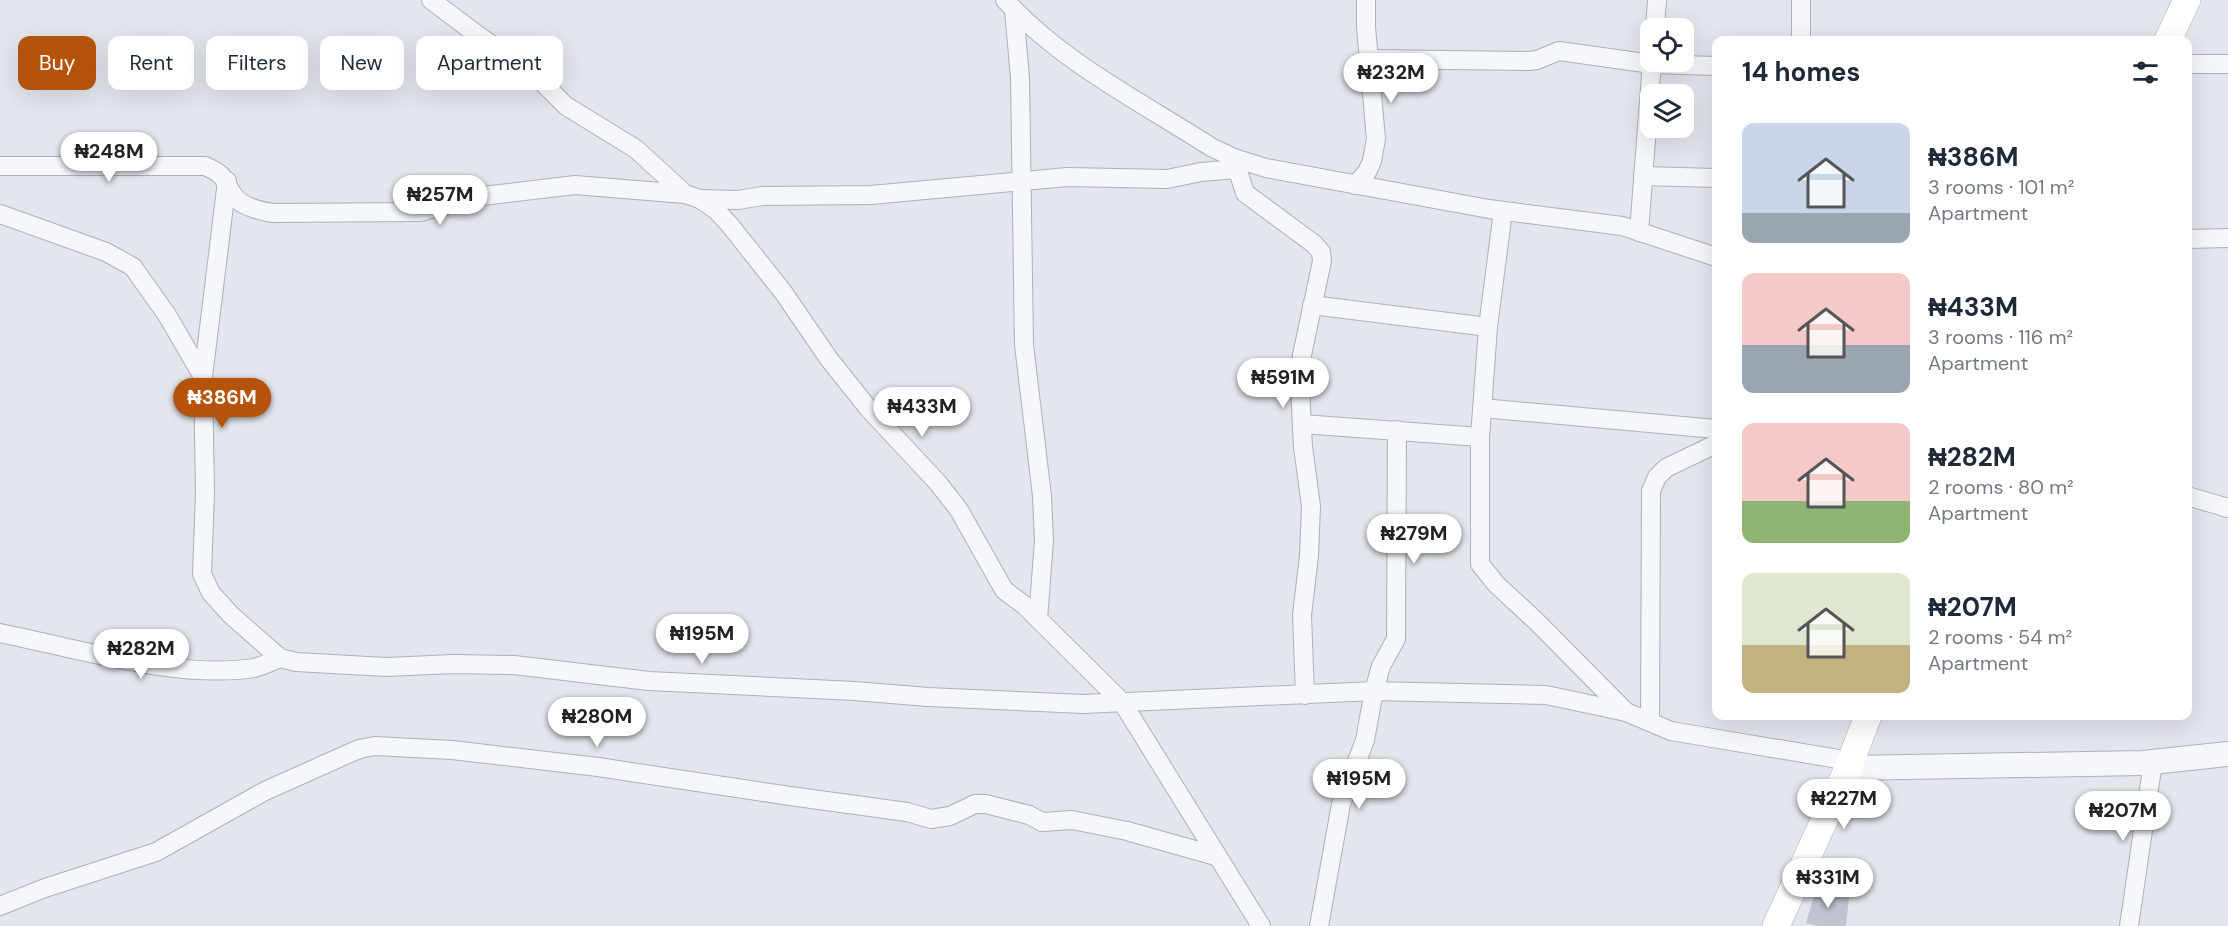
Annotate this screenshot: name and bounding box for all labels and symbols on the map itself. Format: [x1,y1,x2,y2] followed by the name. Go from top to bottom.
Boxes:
[1349,53,1433,104] pin: ₦232M
[67,132,151,183] pin: ₦248M
[398,175,482,226] pin: ₦257M
[1241,358,1325,409] pin: ₦591M
[180,378,264,429] pin: ₦386M
[880,387,964,438] pin: ₦433M
[1372,514,1456,565] pin: ₦279M
[660,614,744,665] pin: ₦195M
[99,629,183,680] pin: ₦282M
[555,697,639,748] pin: ₦280M
[1317,759,1401,810] pin: ₦195M
[1802,779,1886,830] pin: ₦227M
[2081,791,2165,842] pin: ₦207M
[1786,858,1870,909] pin: ₦331M

